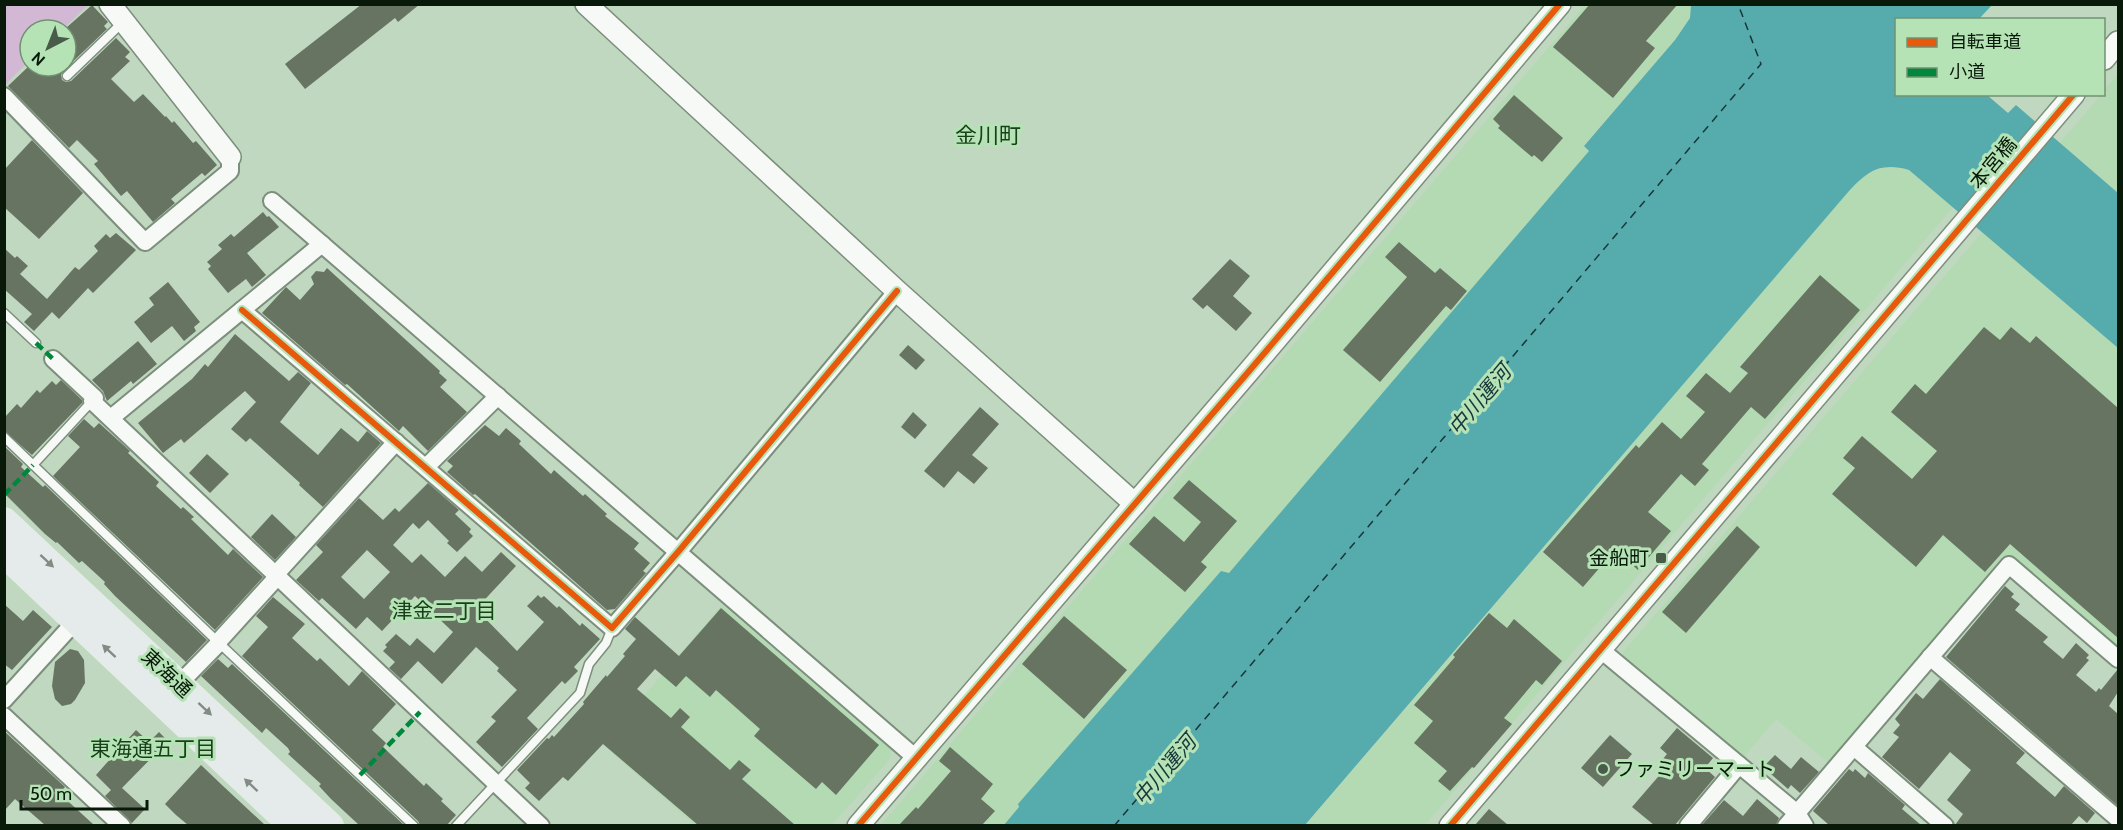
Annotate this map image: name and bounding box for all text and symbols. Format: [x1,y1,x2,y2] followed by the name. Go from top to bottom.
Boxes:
[18,18,78,78] north arrow
[1895,18,2105,96] legend
[1949,31,2021,53] text: 自転車道
[28,48,49,70] text: N
[1949,61,1985,83] text: 小道
[955,122,1021,149] district label: 金川町
[1965,132,2021,194] street label: 本宮橋
[1443,356,1519,440] water label: 中川運河
[1589,546,1649,570] place label: 金船町
[1654,551,1668,565] marker: 金船町
[40,554,55,568] one-way arrow
[392,598,497,623] district label: 津金二丁目
[137,644,197,702] street label: 東海通
[102,645,117,658] one-way arrow
[198,701,212,715] one-way arrow
[1128,726,1204,810] water label: 中川運河
[90,736,216,761] district label: 東海通五丁目
[1615,757,1775,781] place label: ファミリーマート
[1596,762,1610,776] marker: ファミリーマート
[21,773,147,811] scale bar
[243,778,258,792] one-way arrow
[30,783,72,805] text: 50 m

